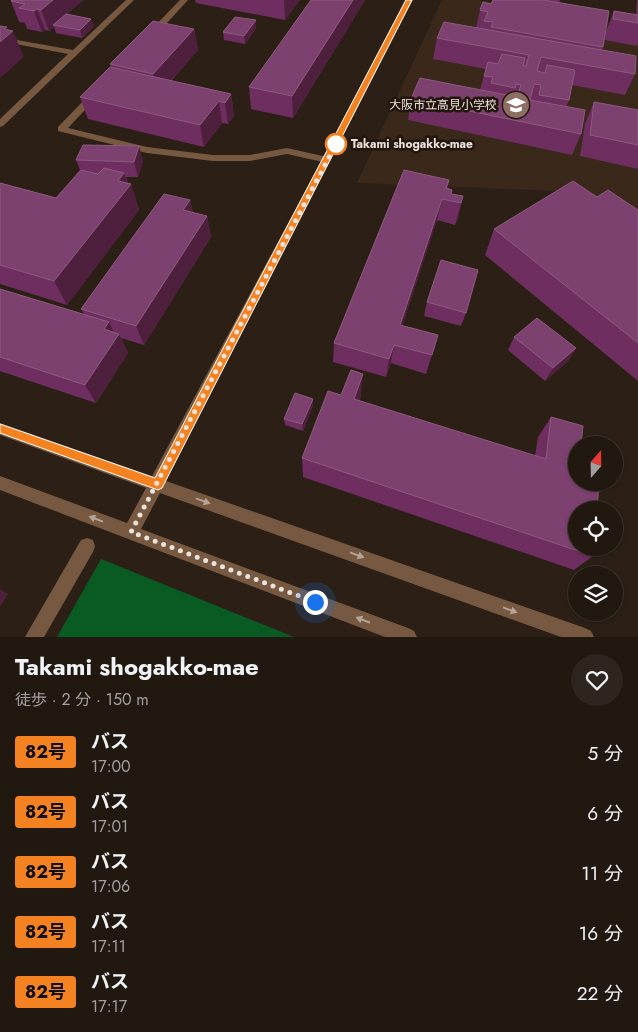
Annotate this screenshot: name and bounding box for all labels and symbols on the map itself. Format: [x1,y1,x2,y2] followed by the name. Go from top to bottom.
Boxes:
[501,90,531,120] school or university icon: 大阪市立高見小学校
[389,96,497,114] place label: 大阪市立高見小学校
[325,133,347,155] marker: Takami shogakko-mae
[351,135,473,153] place label: Takami shogakko-mae
[568,436,622,491] north arrow
[196,498,211,505] one-way arrow
[88,515,103,523] one-way arrow
[349,552,364,560] one-way arrow
[303,590,328,615] your location
[502,607,517,614] one-way arrow
[355,616,370,624] one-way arrow

